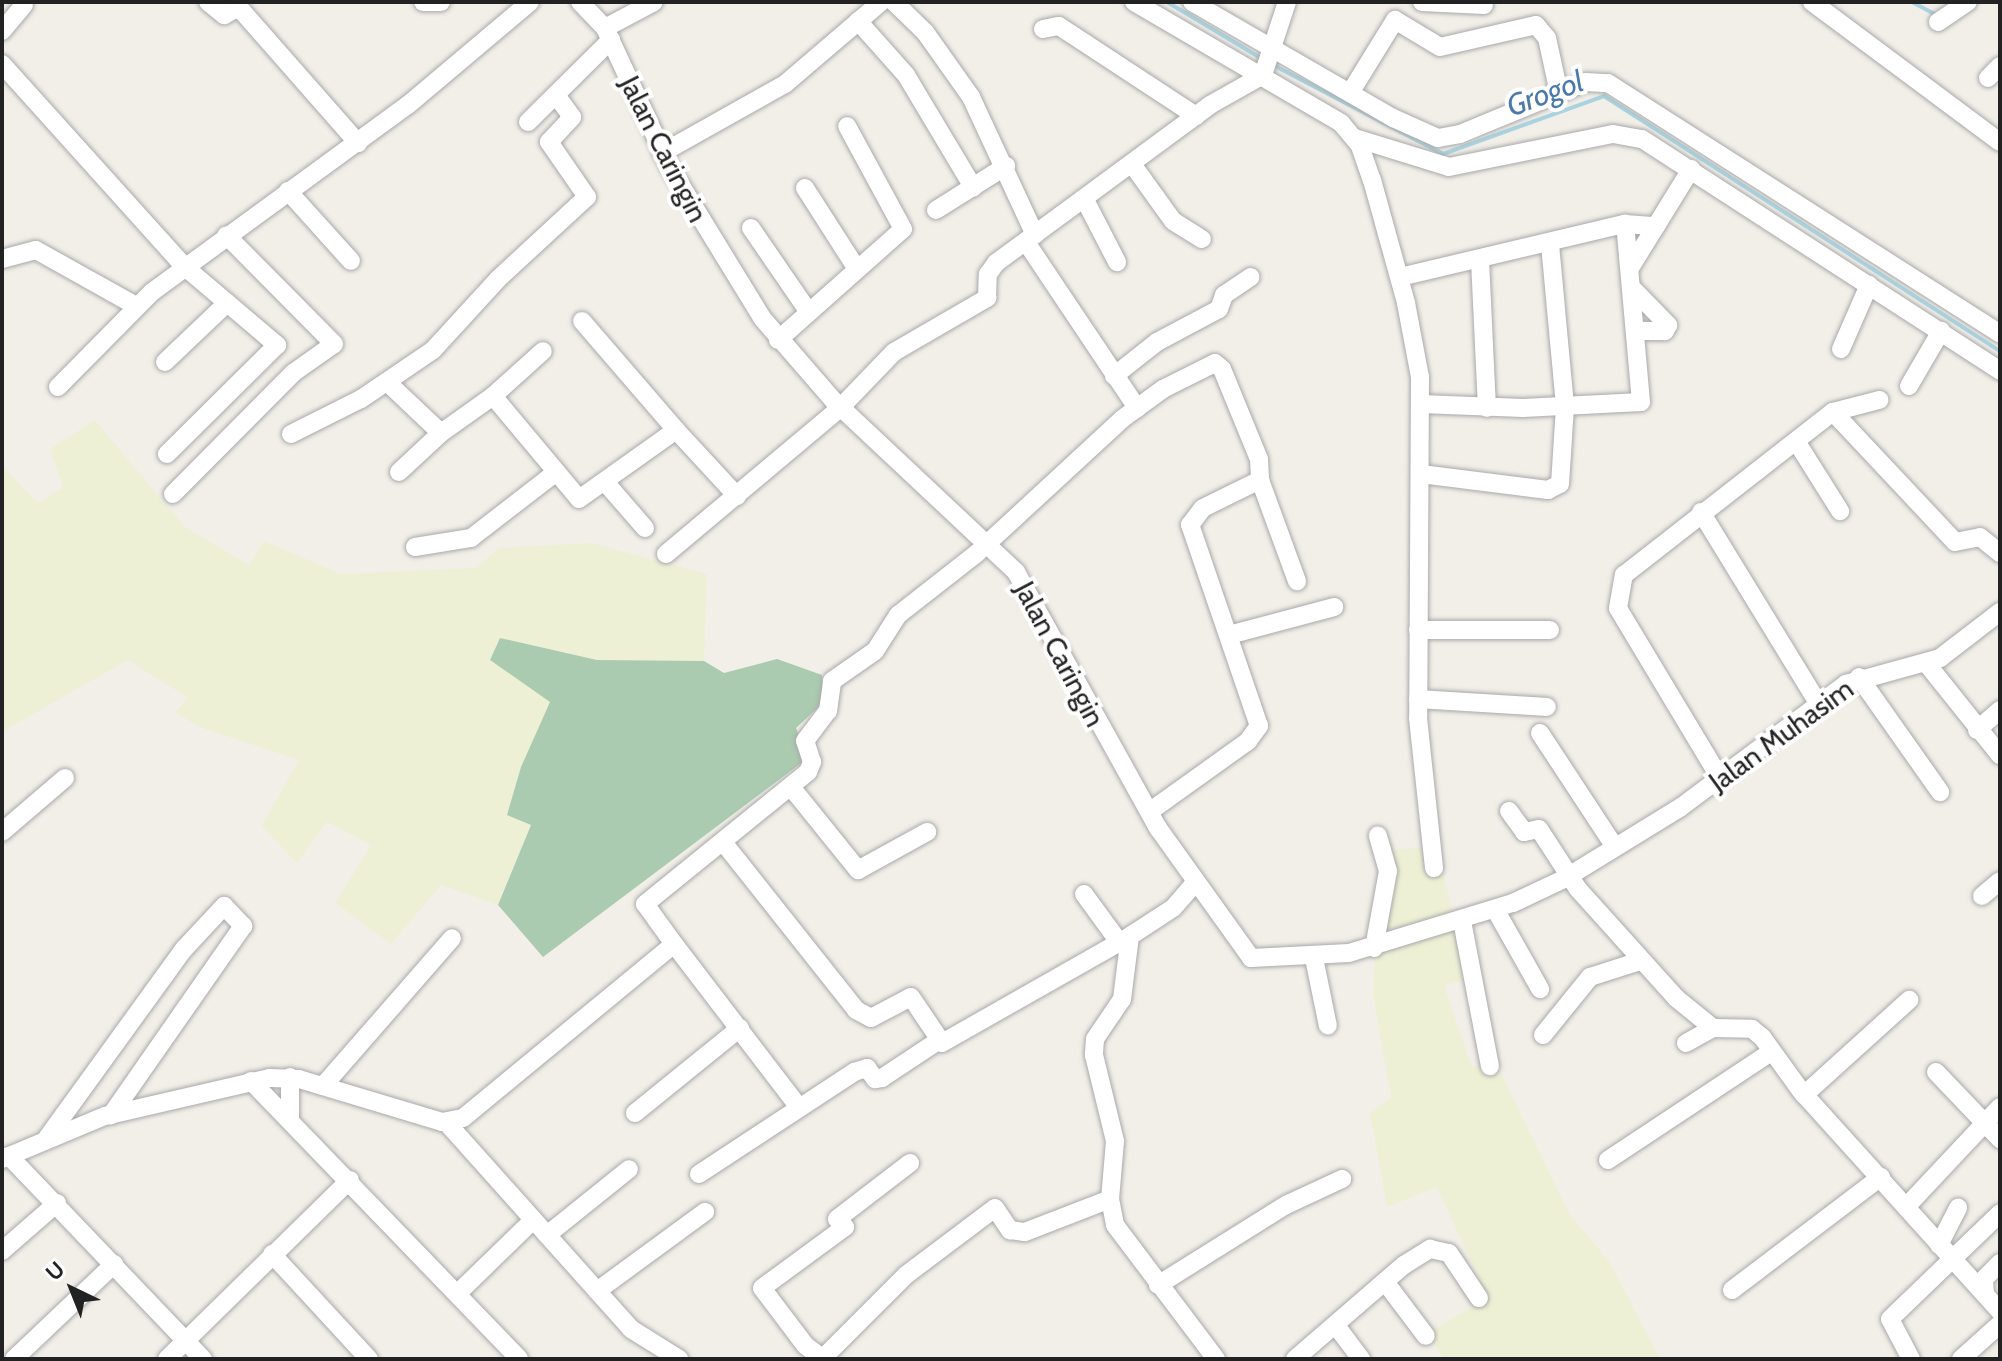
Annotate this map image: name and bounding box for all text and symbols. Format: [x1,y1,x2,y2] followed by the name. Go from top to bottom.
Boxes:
[1502,64,1588,124] water label: Grogol
[613,70,715,228] street label: Jalan Caringin
[1008,576,1112,732] street label: Jalan Caringin
[1702,671,1860,799] street label: Jalan Muhasim
[32,1249,112,1329] north arrow
[40,1256,70,1286] text: U

